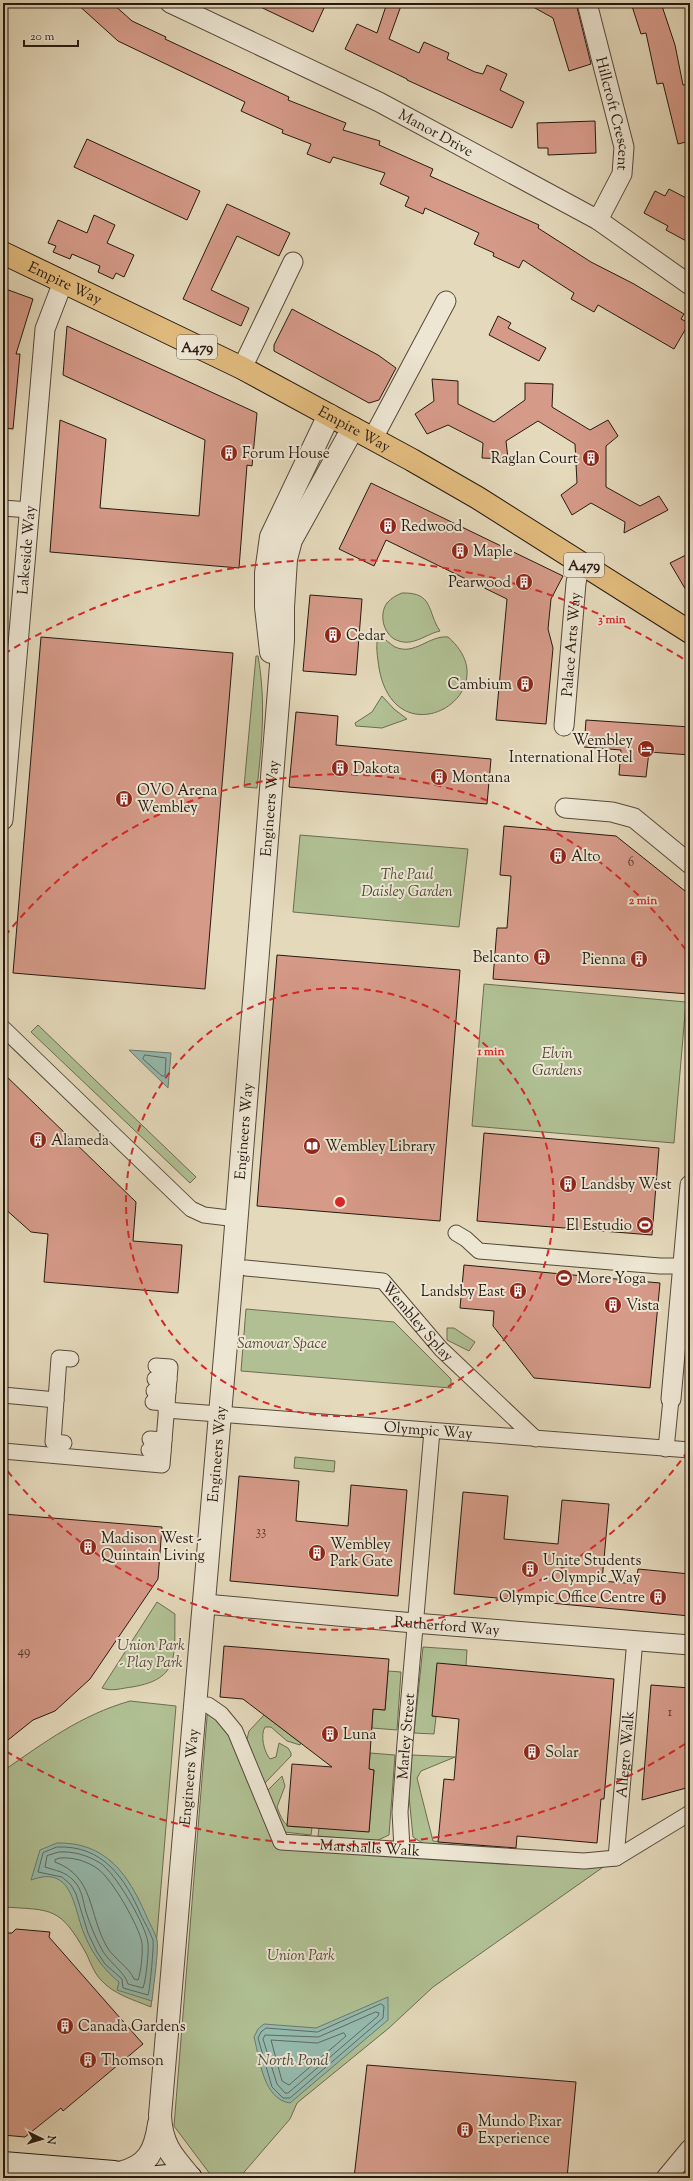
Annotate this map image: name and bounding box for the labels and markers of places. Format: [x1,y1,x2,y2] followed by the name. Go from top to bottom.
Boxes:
[219,443,239,463] building icon: Forum House
[242,444,330,465] place label: Forum House
[581,448,601,468] building icon: Raglan Court
[491,449,578,470] place label: Raglan Court
[378,516,398,536] building icon: Redwood
[401,517,463,538] place label: Redwood
[450,541,470,561] building icon: Maple
[473,542,513,563] place label: Maple
[514,572,534,592] building icon: Pearwood
[448,573,512,594] place label: Pearwood
[323,625,343,645] building icon: Cedar
[346,626,386,647] place label: Cedar
[515,674,535,694] building icon: Cambium
[448,675,513,696] place label: Cambium
[509,731,634,769] place label: Wembley International Hotel
[636,739,656,759] hotel icon: Wembley International Hotel
[330,758,350,778] building icon: Dakota
[353,759,400,780] place label: Dakota
[429,767,449,787] building icon: Montana
[452,768,510,789] place label: Montana
[137,781,218,819] place label: OVO Arena Wembley
[114,789,134,809] building icon: OVO Arena Wembley
[548,846,568,866] building icon: Alto
[571,847,601,868] place label: Alto
[532,947,552,967] building icon: Belcanto
[473,948,529,969] place label: Belcanto
[629,949,649,969] building icon: Pienna
[582,950,626,971] place label: Pienna
[28,1130,48,1150] building icon: Alameda
[51,1131,109,1152] place label: Alameda
[302,1136,322,1156] library icon: Wembley Library
[325,1137,436,1158] place label: Wembley Library
[558,1174,578,1194] building icon: Landsby West
[581,1175,672,1196] place label: Landsby West
[333,1195,347,1209] centre of rings
[635,1215,655,1235] sports icon: El Estudio
[566,1216,632,1237] place label: El Estudio
[554,1268,574,1288] sports icon: More Yoga
[577,1269,646,1290] place label: More Yoga
[508,1281,528,1301] building icon: Landsby East
[421,1282,505,1303] place label: Landsby East
[603,1295,623,1315] building icon: Vista
[626,1296,660,1317] place label: Vista
[101,1529,205,1567] place label: Madison West - Quintain Living
[330,1535,393,1573] place label: Wembley Park Gate
[78,1537,98,1557] building icon: Madison West - Quintain Living
[307,1543,327,1563] building icon: Wembley Park Gate
[543,1551,641,1589] place label: Unite Students - Olympic Way
[520,1559,540,1579] building icon: Unite Students - Olympic Way
[648,1587,668,1607] building icon: Olympic Office Centre
[499,1588,645,1609] place label: Olympic Office Centre
[320,1724,340,1744] building icon: Luna
[343,1725,377,1746] place label: Luna
[522,1742,542,1762] building icon: Solar
[545,1743,579,1764] place label: Solar
[55,2016,75,2036] building icon: Canada Gardens
[78,2017,186,2038] place label: Canada Gardens
[78,2050,98,2070] building icon: Thomson
[101,2051,164,2072] place label: Thomson
[478,2112,562,2150] place label: Mundo Pixar Experience
[455,2120,475,2140] building icon: Mundo Pixar Experience

